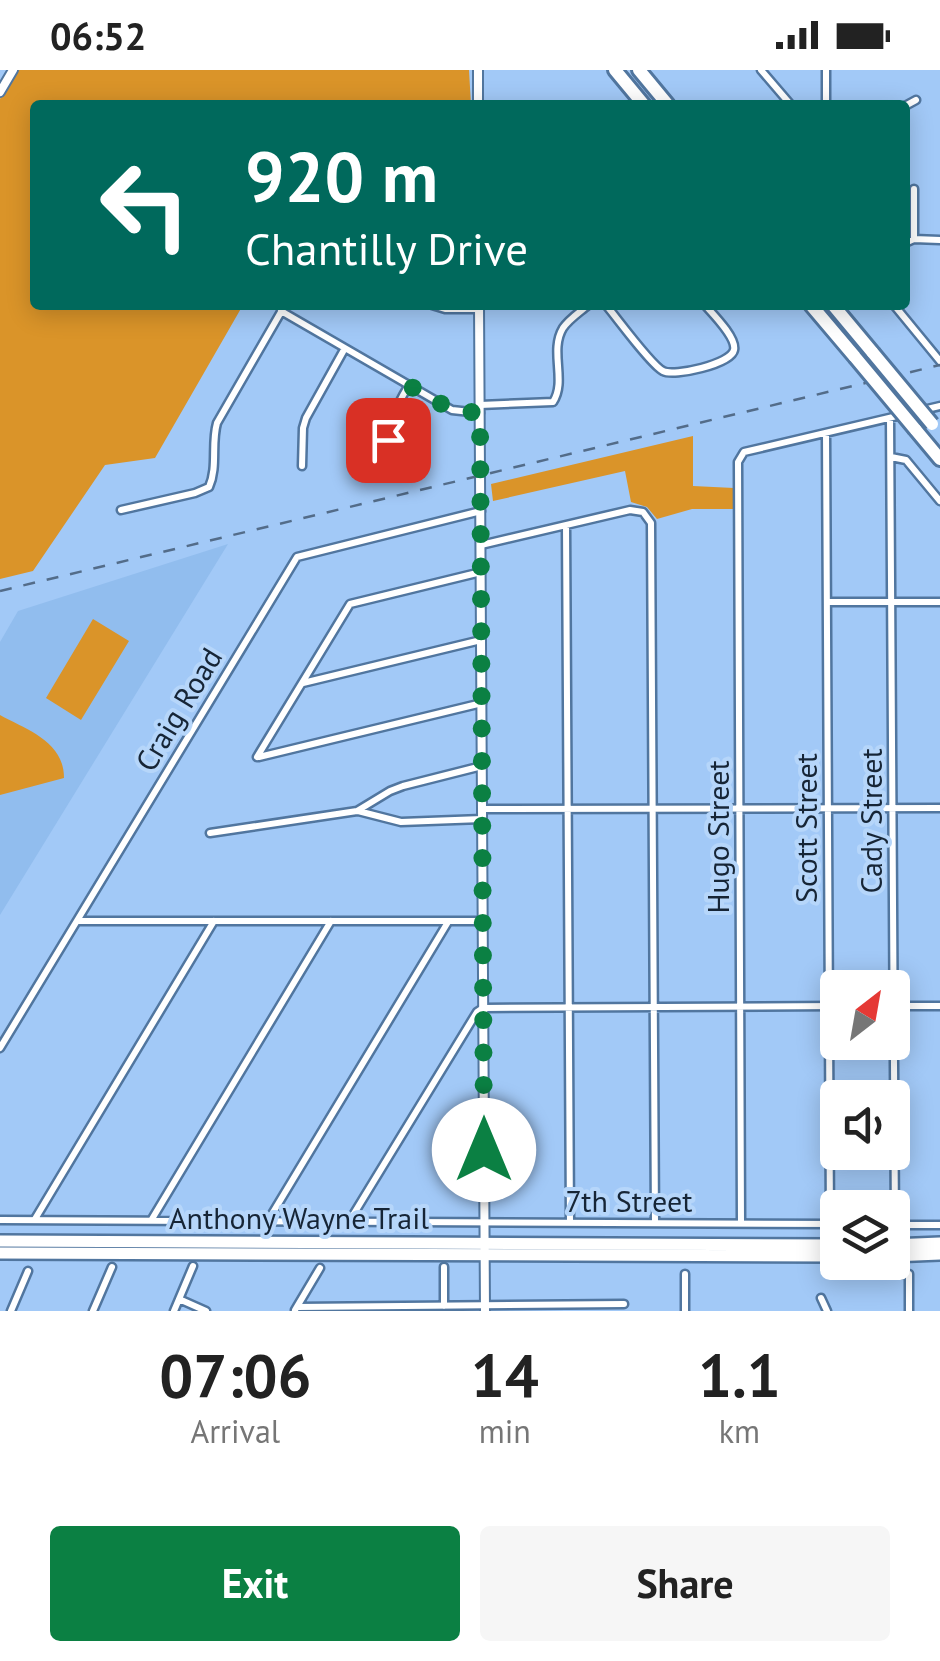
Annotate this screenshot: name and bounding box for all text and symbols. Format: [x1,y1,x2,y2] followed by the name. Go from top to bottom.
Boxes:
[50,11,146,60] text: 06:52
[245,131,438,221] text: 920 m
[80,140,210,270] icon: left
[245,219,528,277] text: Chantilly Drive
[346,398,431,483] pin
[361,413,416,468] icon: arrive
[126,640,230,778] street label: Craig Road
[851,748,890,894] street label: Cady Street
[786,753,825,903] street label: Scott Street
[698,760,737,914] street label: Hugo Street
[820,970,910,1060] north arrow
[820,970,910,1280] map controls
[820,1080,910,1170] button: sound
[432,1098,536,1202] position arrow
[566,1181,692,1220] street label: 7th Street
[820,1190,910,1280] button: layers
[169,1198,429,1237] street label: Anthony Wayne Trail
[159,1336,311,1414] text: 07:06
[471,1336,539,1414] text: 14
[698,1336,781,1414] text: 1.1
[190,1410,280,1452] text: Arrival
[479,1410,531,1452] text: min
[719,1410,760,1452] text: km
[50,1526,460,1641] button: Exit
[480,1526,890,1641] button: Share

